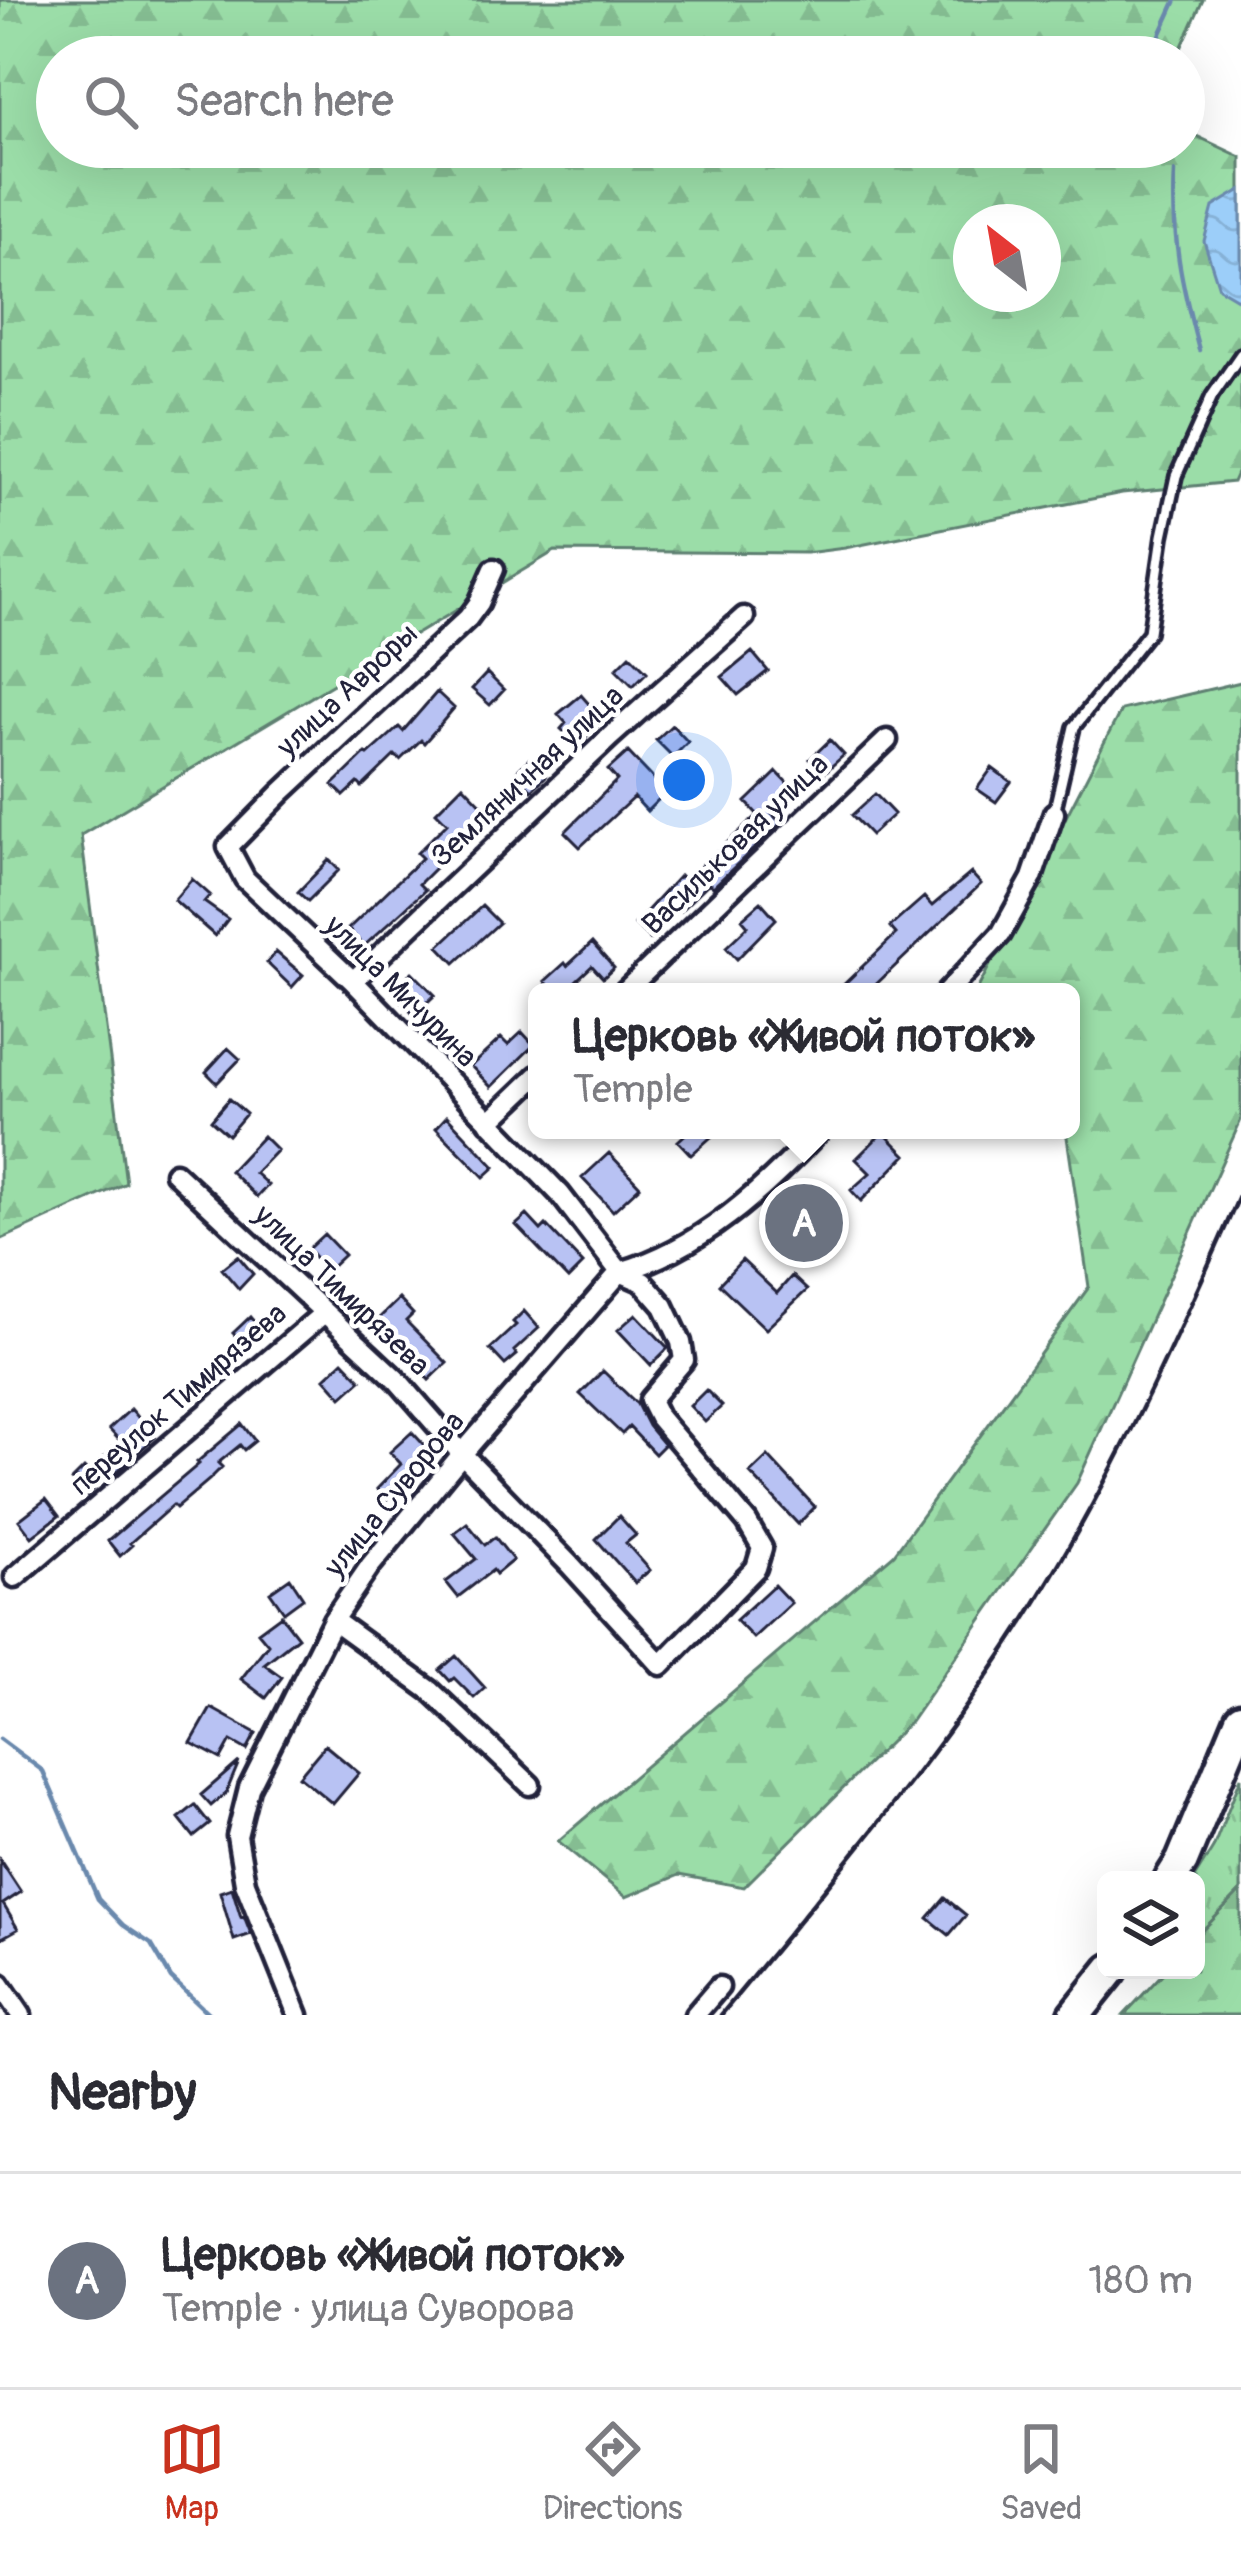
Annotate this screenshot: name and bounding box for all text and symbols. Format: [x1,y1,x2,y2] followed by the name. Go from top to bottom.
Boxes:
[36,36,1205,168] search box
[78,69,144,135] icon: search
[174,74,394,130] text: Search here
[953,204,1061,312] north arrow
[268,616,425,766] street label: улица Авроры
[423,678,631,875] street label: Земляничная улица
[634,746,836,943] street label: Васильковая улица
[654,750,714,810] your location
[316,907,485,1075] street label: улица Мичурина
[528,983,1080,1139] popup
[573,1009,1035,1065] text: Церковь «Живой поток»
[573,1065,693,1114] text: Temple
[765,1178,843,1268] pin: A
[245,1196,437,1384] street label: улица Тимирязева
[62,1295,294,1504] street label: переулок Тимирязева
[316,1404,472,1585] street label: улица Суворова
[1097,1871,1205,1979] map controls
[1097,1871,1205,1979] button: layers
[48,2061,196,2125] text: Nearby
[162,2228,624,2284] text: Церковь «Живой поток»
[74,2256,100,2305] text: A
[1088,2256,1193,2305] text: 180 m
[162,2284,574,2333] text: Temple · улица Суворова
[159,2416,225,2529] tab: Map
[543,2416,683,2529] tab: Directions
[1000,2416,1082,2529] tab: Saved

